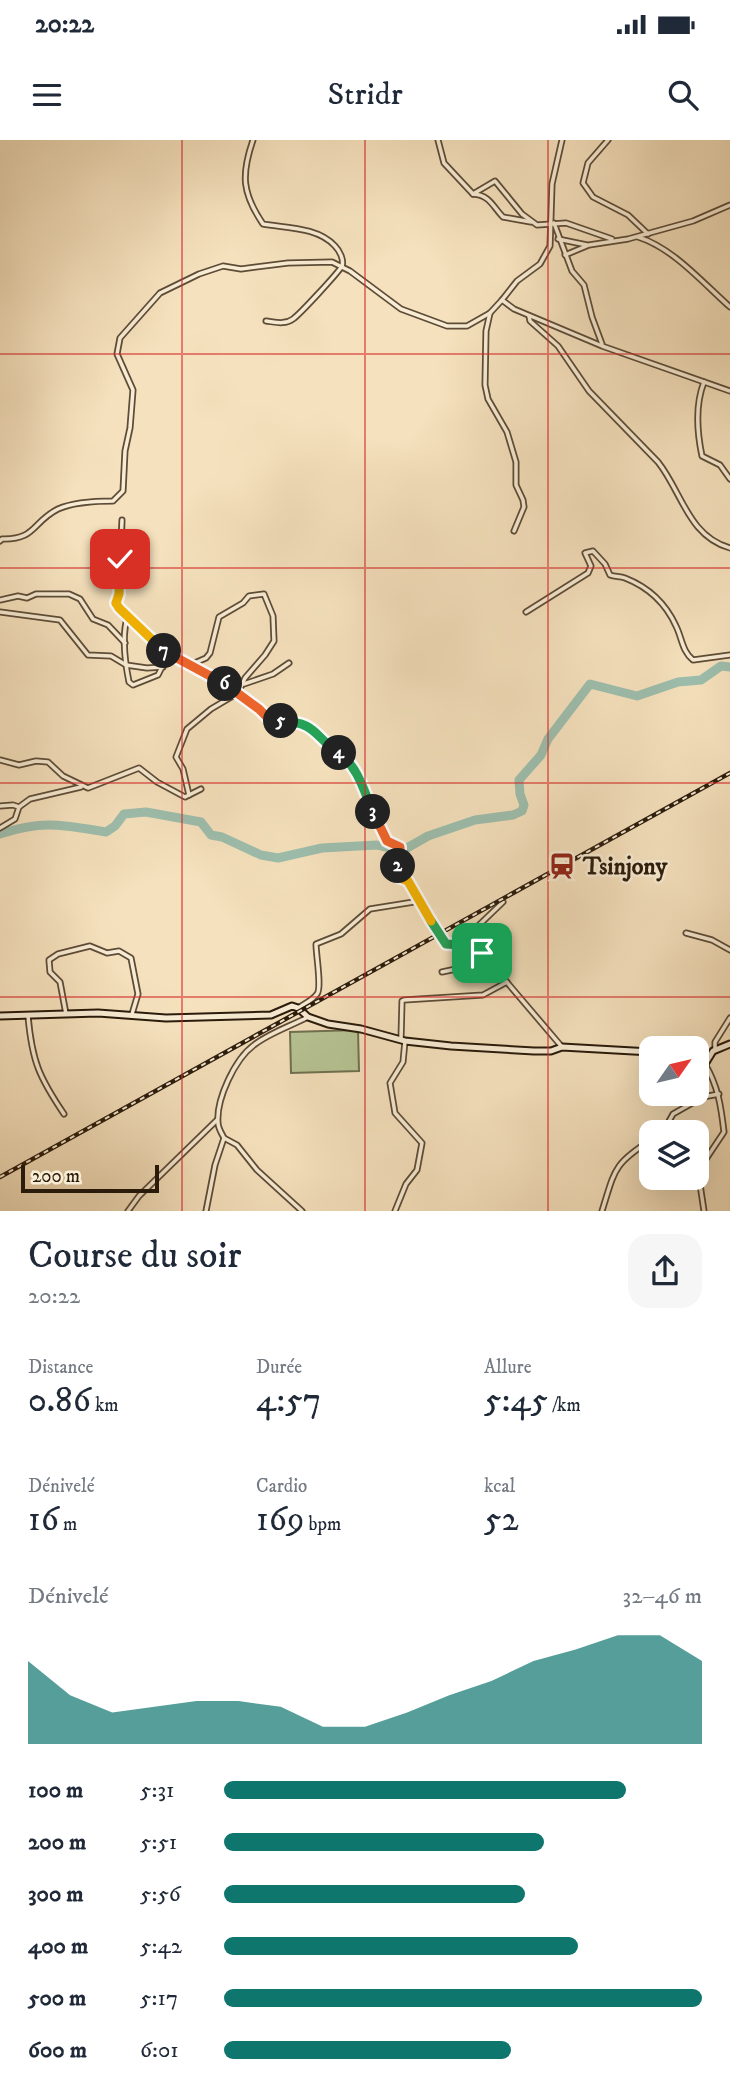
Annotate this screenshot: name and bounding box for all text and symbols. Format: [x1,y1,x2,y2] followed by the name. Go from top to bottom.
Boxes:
[35,8,94,41] text: 20:22
[327,75,403,115] text: Stridr
[28,76,66,114] icon: menu
[664,76,702,114] icon: search
[90,529,150,589] pin
[101,540,139,578] icon: check
[146,634,182,668] pin: 7
[158,639,169,662] text: 7
[208,666,243,702] pin: 6
[220,672,229,695] text: 6
[264,704,298,738] pin: 5
[276,709,285,732] text: 5
[322,736,356,770] pin: 4
[333,741,344,764] text: 4
[356,794,390,830] pin: 3
[369,800,376,823] text: 3
[380,848,416,884] pin: 2
[547,851,577,881] station icon: Tsinjony
[582,852,668,882] place label: Tsinjony
[393,854,402,877] text: 2
[452,923,512,983] pin
[463,934,501,972] icon: arrive
[639,1036,709,1106] north arrow
[639,1036,709,1190] map controls
[639,1120,709,1190] button: layers
[21,1162,159,1194] scale bar
[32,1165,80,1188] text: 200 m
[28,1232,241,1280] text: Course du soir
[628,1234,702,1308] button: share
[28,1282,80,1311] text: 20:22
[28,1356,93,1379] text: Distance
[256,1356,302,1379] text: Durée
[484,1356,532,1379] text: Allure
[28,1379,91,1423] text: 0.86
[256,1379,321,1423] text: 4:57
[484,1379,548,1423] text: 5:45
[91,1394,119,1417] text: km
[548,1394,581,1417] text: /km
[28,1475,95,1498] text: Dénivelé
[256,1475,307,1498] text: Cardio
[484,1475,515,1498] text: kcal
[28,1498,59,1542] text: 16
[256,1498,304,1542] text: 169
[484,1498,519,1542] text: 52
[59,1513,77,1536] text: m
[304,1513,341,1536] text: bpm
[28,1582,109,1611] text: Dénivelé
[623,1582,702,1611] text: 32–46 m
[28,1776,83,1805] text: 100 m
[140,1776,174,1805] text: 5:31
[28,1828,86,1857] text: 200 m
[140,1828,177,1857] text: 5:51
[28,1880,84,1909] text: 300 m
[140,1880,181,1909] text: 5:56
[28,1932,88,1961] text: 400 m
[140,1932,182,1961] text: 5:42
[28,1984,86,2013] text: 500 m
[140,1984,178,2013] text: 5:17
[28,2036,87,2065] text: 600 m
[140,2036,179,2065] text: 6:01

